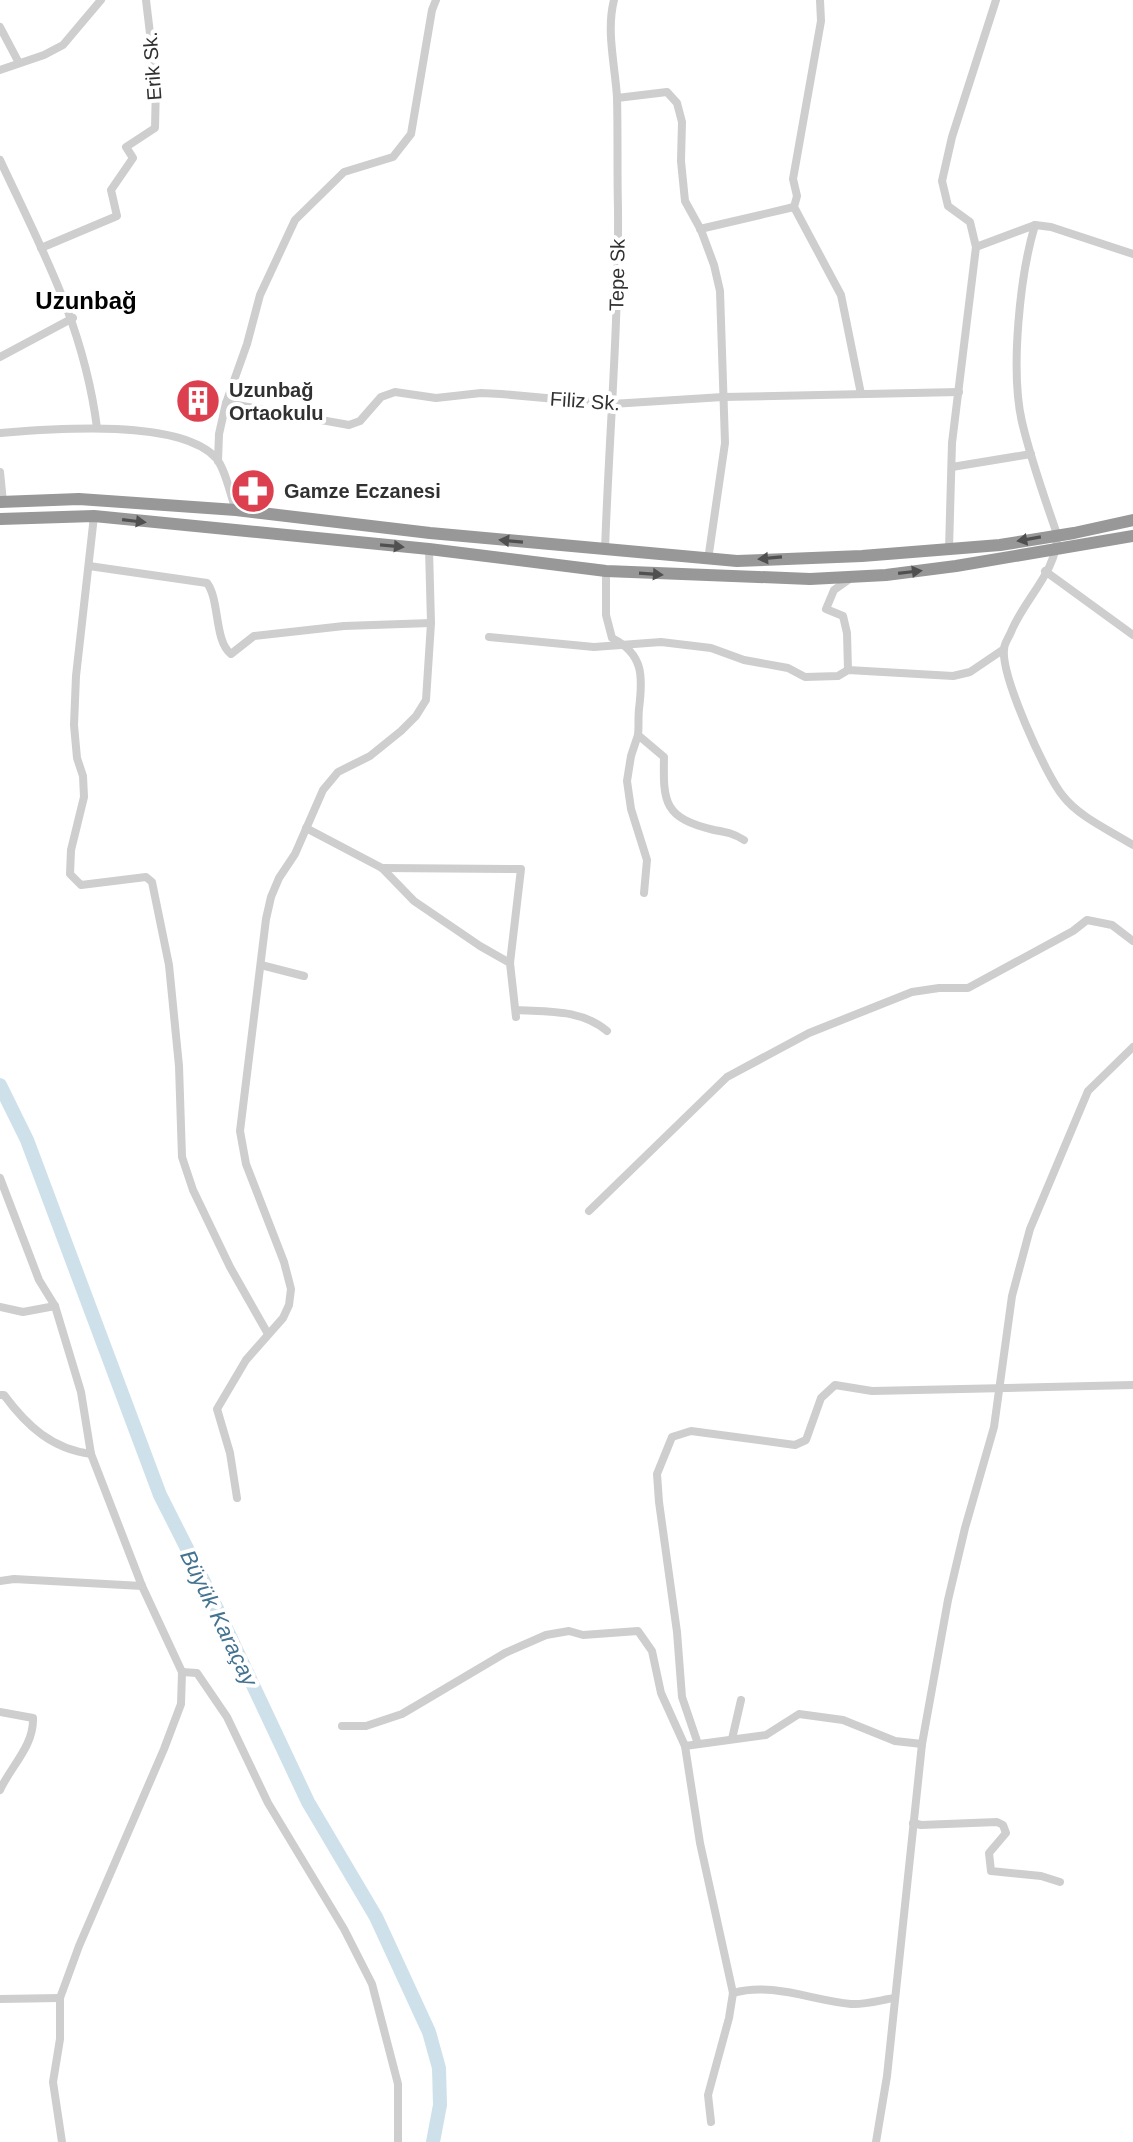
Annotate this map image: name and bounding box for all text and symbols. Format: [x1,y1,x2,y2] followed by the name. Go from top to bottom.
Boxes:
[139,31,165,101] street label: Erik Sk.
[605,238,629,311] street label: Tepe Sk
[35,287,137,314] district label: Uzunbağ
[174,377,222,425] building icon: Uzunbağ Ortaokulu
[229,379,323,424] place label: Uzunbağ Ortaokulu
[549,388,621,414] street label: Filiz Sk.
[229,467,277,515] pharmacy icon: Gamze Eczanesi
[284,480,441,502] place label: Gamze Eczanesi
[121,515,146,528] one-way arrow
[498,534,523,547] one-way arrow
[1016,534,1041,546] one-way arrow
[380,540,405,553] one-way arrow
[757,552,782,565] one-way arrow
[898,565,923,578] one-way arrow
[639,568,664,581] one-way arrow
[175,1546,264,1692] water label: Büyük Karaçay

